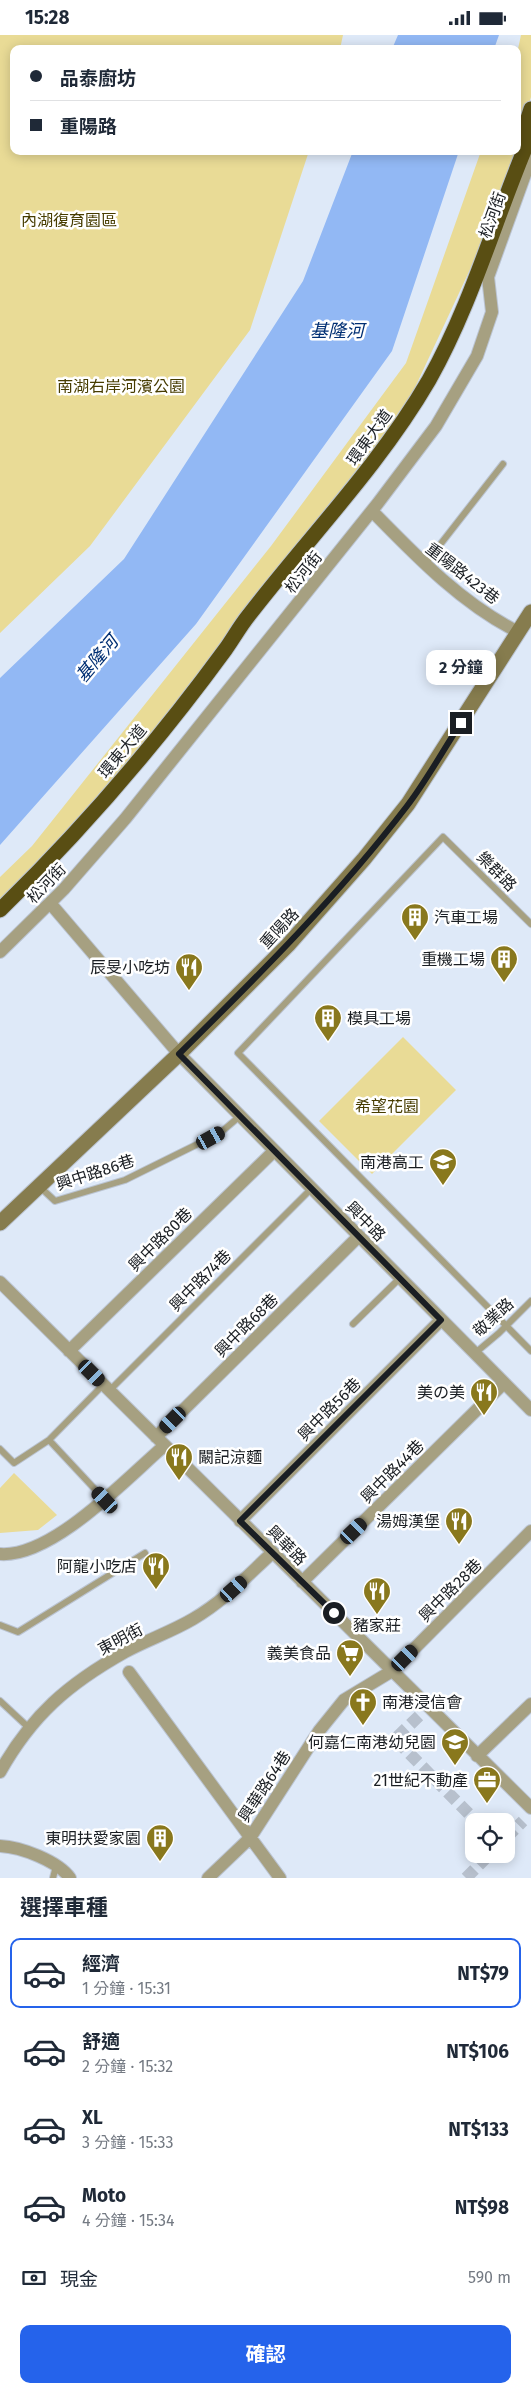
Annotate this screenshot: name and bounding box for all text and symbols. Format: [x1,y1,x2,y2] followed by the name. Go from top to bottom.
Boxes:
[25,6,69,29] text: 15:28
[60,67,136,90] text: 品泰廚坊
[60,115,117,138] text: 重陽路
[475,189,510,241] street label: 松河街
[21,211,117,230] park label: 內湖復育園區
[310,320,367,342] water label: 基隆河
[57,377,185,396] park label: 南湖右岸河濱公園
[343,406,396,469] street label: 環東大道
[422,539,503,608] street label: 重陽路423巷
[281,548,326,597] street label: 松河街
[71,629,125,687] water label: 基隆河
[426,651,496,685] callout: 2 分鐘
[439,658,483,677] text: 2 分鐘
[450,712,472,734] route end
[95,721,150,782] street label: 環東大道
[473,848,520,895] street label: 樂群路
[23,859,70,907] street label: 松河街
[400,902,430,941] building icon: 汽車工場
[256,904,303,952] street label: 重陽路
[434,908,498,927] place label: 汽車工場
[489,944,519,983] building icon: 重機工場
[421,950,485,969] place label: 重機工場
[174,952,204,991] restaurant icon: 辰旻小吃坊
[90,958,170,977] place label: 辰旻小吃坊
[313,1003,343,1042] building icon: 模具工場
[347,1009,411,1028] place label: 模具工場
[355,1097,419,1116] park label: 希望花園
[194,1124,227,1152] car
[428,1147,458,1186] school or university icon: 南港高工
[54,1151,137,1194] street label: 興中路86巷
[360,1153,424,1172] place label: 南港高工
[342,1198,389,1245] street label: 興中路
[125,1204,196,1275] street label: 興中路80巷
[166,1246,235,1315] street label: 興中路74巷
[211,1290,282,1361] street label: 興中路68巷
[469,1294,517,1341] street label: 敬業路
[76,1357,107,1389] car
[294,1374,365,1445] street label: 興中路56巷
[469,1377,499,1416] restaurant icon: 美の美
[417,1383,465,1402] place label: 美の美
[157,1404,188,1436] car
[357,1436,428,1507] street label: 興中路44巷
[164,1442,194,1481] restaurant icon: 闞記涼麵
[198,1448,262,1467] place label: 闞記涼麵
[89,1484,120,1516] car
[444,1506,474,1545] restaurant icon: 湯姆漢堡
[376,1512,440,1531] place label: 湯姆漢堡
[337,1515,370,1547] car
[263,1522,310,1569] street label: 興華路
[141,1551,171,1590] restaurant icon: 阿龍小吃店
[415,1555,486,1626] street label: 興中路28巷
[57,1557,137,1576] place label: 阿龍小吃店
[217,1573,250,1605] car
[362,1576,392,1615] restaurant icon: 豬家莊
[323,1602,345,1624] route start
[353,1616,401,1635] place label: 豬家莊
[95,1620,146,1659] street label: 東明街
[335,1638,365,1677] supermarket icon: 義美食品
[389,1642,420,1674] car
[267,1644,331,1663] place label: 義美食品
[348,1687,378,1726] church icon: 南港浸信會
[382,1693,462,1712] place label: 南港浸信會
[440,1727,470,1766] school or university icon: 何嘉仁南港幼兒園
[308,1733,436,1752] place label: 何嘉仁南港幼兒園
[234,1747,294,1825] street label: 興華路64巷
[472,1765,502,1804] office icon: 21世紀不動產
[374,1771,468,1790] place label: 21世紀不動產
[465,1813,515,1863] map controls
[465,1813,515,1863] button: locate
[145,1823,175,1862] building icon: 東明扶愛家園
[45,1829,141,1848] place label: 東明扶愛家園
[20,1894,108,1921] text: 選擇車種
[22,1951,67,1996] icon: car
[82,1952,120,1975] text: 經濟
[457,1962,509,1985] text: NT$79
[82,1979,171,1998] text: 1 分鐘 · 15:31
[22,2029,67,2074] icon: car
[82,2030,120,2053] text: 舒適
[446,2040,509,2063] text: NT$106
[82,2057,173,2076] text: 2 分鐘 · 15:32
[82,2106,103,2129] text: XL
[22,2107,67,2152] icon: car
[448,2118,509,2141] text: NT$133
[82,2133,173,2152] text: 3 分鐘 · 15:33
[82,2184,126,2207] text: Moto
[22,2185,67,2230] icon: car
[455,2196,509,2219] text: NT$98
[82,2211,174,2230] text: 4 分鐘 · 15:34
[20,2264,48,2292] icon: cash
[60,2268,98,2291] text: 現金
[468,2268,511,2287] text: 590 m
[20,2325,511,2383] button: 確認

